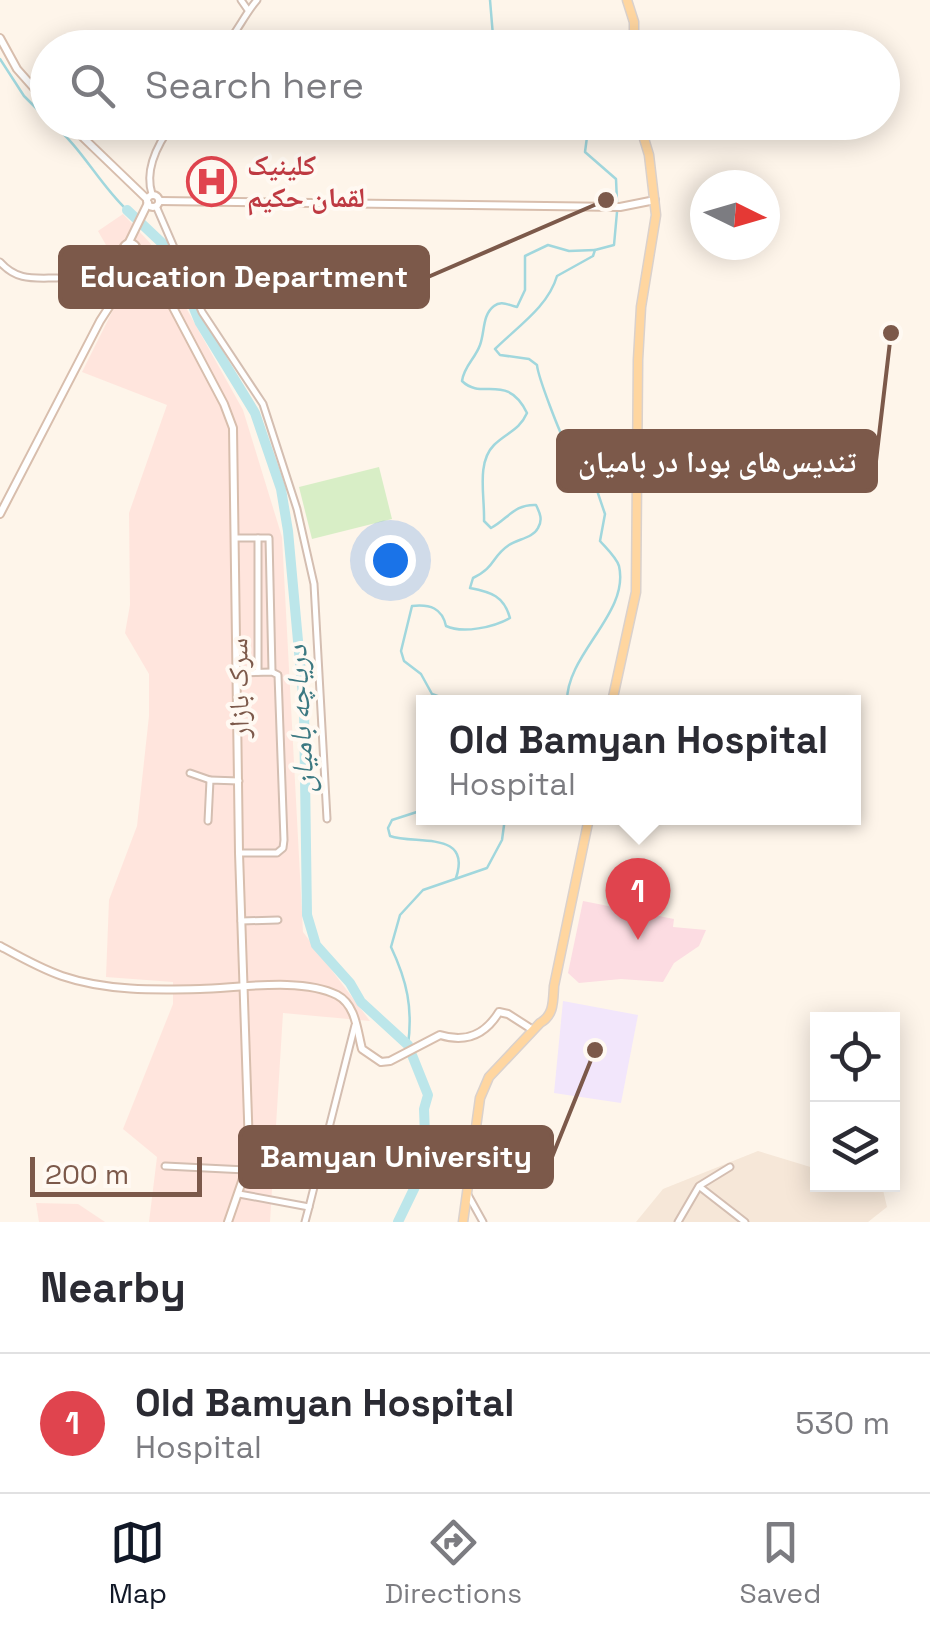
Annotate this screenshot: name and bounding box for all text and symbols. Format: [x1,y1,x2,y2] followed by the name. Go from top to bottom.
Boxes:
[30,30,900,140] search box
[65,58,120,113] icon: search
[145,61,364,109] text: Search here
[247,147,365,216] place label: کلینیک لقمان حکیم
[186,155,238,207] hospital icon: کلینیک لقمان حکیم
[690,170,780,260] north arrow
[60,247,428,307] callout: Education Department
[80,257,408,296] text: Education Department
[558,431,876,491] callout: تندیس‌های بودا در بامیان
[578,442,856,481] text: تندیس‌های بودا در بامیان
[365,535,416,586] your location
[219,638,257,739] street label: سرک بازار
[276,644,323,794] water label: دریاچه بامیان
[416,695,861,825] popup
[449,716,828,764] text: Old Bamyan Hospital
[449,764,576,804] text: Hospital
[606,858,670,940] pin: 1
[810,1012,900,1192] map controls
[810,1012,900,1102] button: locate
[810,1102,900,1192] button: layers
[240,1127,552,1187] callout: Bamyan University
[260,1137,532,1176] text: Bamyan University
[30,1152,202,1196] scale bar
[45,1156,129,1192] text: 200 m
[40,1261,186,1314] text: Nearby
[135,1379,514,1427] text: Old Bamyan Hospital
[65,1403,80,1443] text: 1
[795,1403,890,1443] text: 530 m
[135,1427,262,1467] text: Hospital
[109,1515,167,1611] tab: Map
[385,1515,522,1611] tab: Directions
[740,1515,821,1611] tab: Saved

